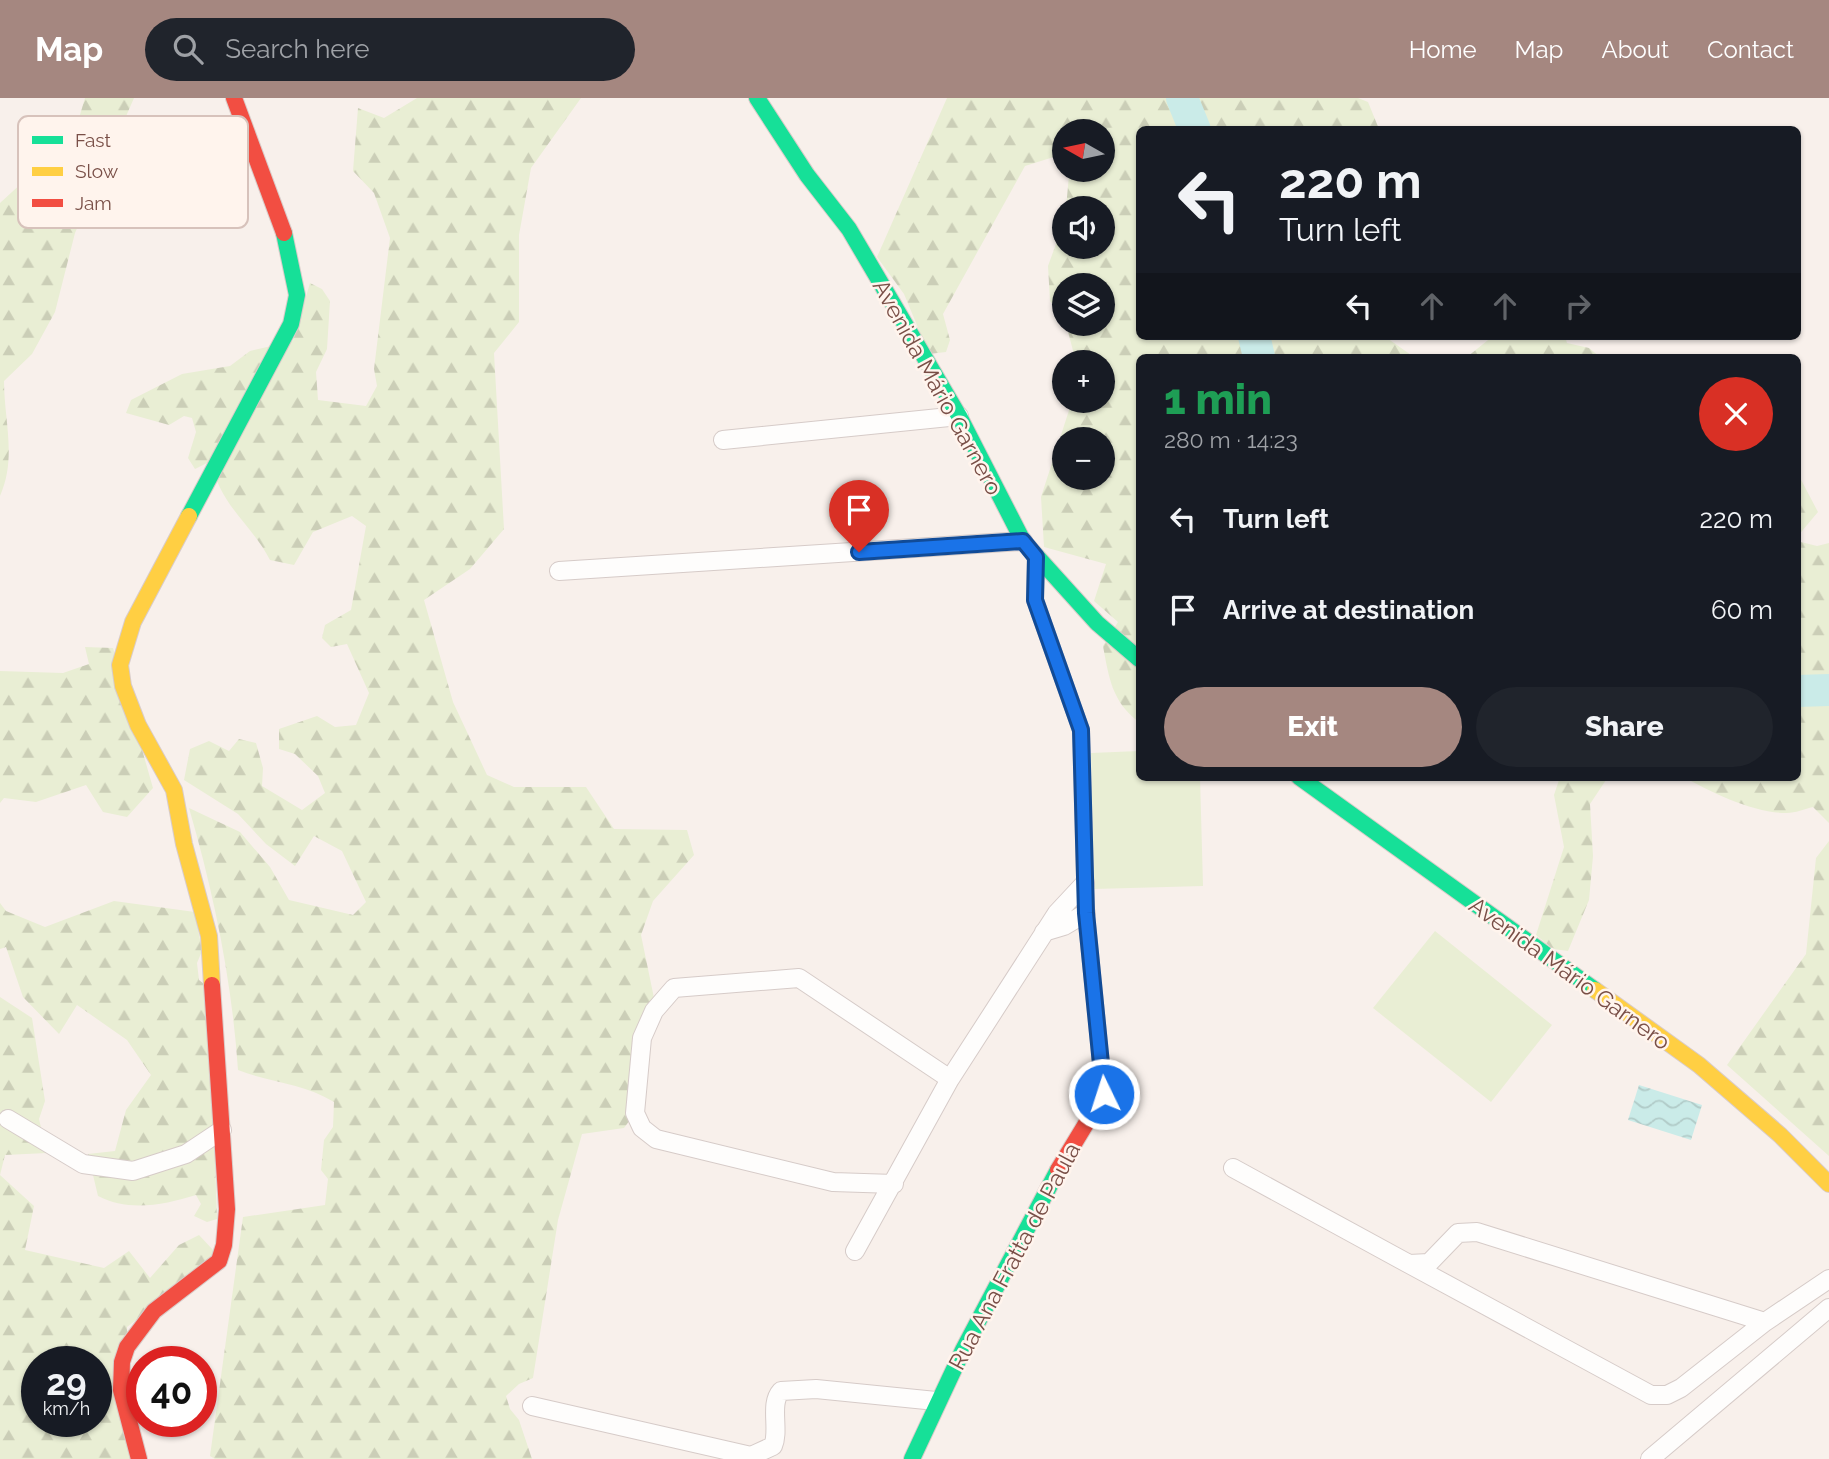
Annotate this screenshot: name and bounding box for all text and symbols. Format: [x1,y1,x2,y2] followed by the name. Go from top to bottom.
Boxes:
[145,18,635,81] search box
[35,30,103,69] text: Map
[169,30,207,68] icon: search
[225,34,370,64] text: Search here
[1409,35,1477,64] text: Home
[1515,35,1563,64] text: Map
[1601,35,1669,64] text: About
[1707,35,1794,64] text: Contact
[18,116,248,228] legend
[1052,119,1115,182] north arrow
[1052,119,1115,490] map controls
[75,129,111,151] text: Fast
[1279,152,1422,209] text: 220 m
[1164,154,1255,245] icon: left
[75,160,119,182] text: Slow
[75,192,112,214] text: Jam
[1052,196,1115,259] button: sound
[1279,211,1401,248] text: Turn left
[1052,273,1115,336] button: layers
[868,275,1008,499] street label: Avenida Mário Garnero
[1340,287,1378,325] icon: left
[1413,287,1451,325] icon: ahead
[1486,287,1524,325] icon: ahead
[1559,287,1597,325] icon: right
[1052,350,1115,413] button: +
[1164,375,1272,424] text: 1 min
[1699,377,1773,451] button: close
[1164,426,1298,453] text: 280 m · 14:23
[1052,427,1115,490] button: −
[829,480,889,552] pin
[840,491,878,529] icon: arrive
[1164,500,1202,538] icon: left
[1223,504,1329,534] text: Turn left
[1699,504,1773,534] text: 220 m
[1164,591,1202,629] icon: arrive
[1223,595,1474,625] text: Arrive at destination
[1711,595,1773,625] text: 60 m
[1164,687,1462,767] button: Exit
[1476,687,1773,767] button: Share
[1464,891,1676,1055] street label: Avenida Mário Garnero
[1067,1057,1141,1131] position arrow
[943,1138,1085,1374] street label: Rua Ana Fratta de Paula
[126,1346,217,1437] speed limit sign: 40
[46,1362,87,1403] text: 29
[43,1398,90,1419] text: km/h

